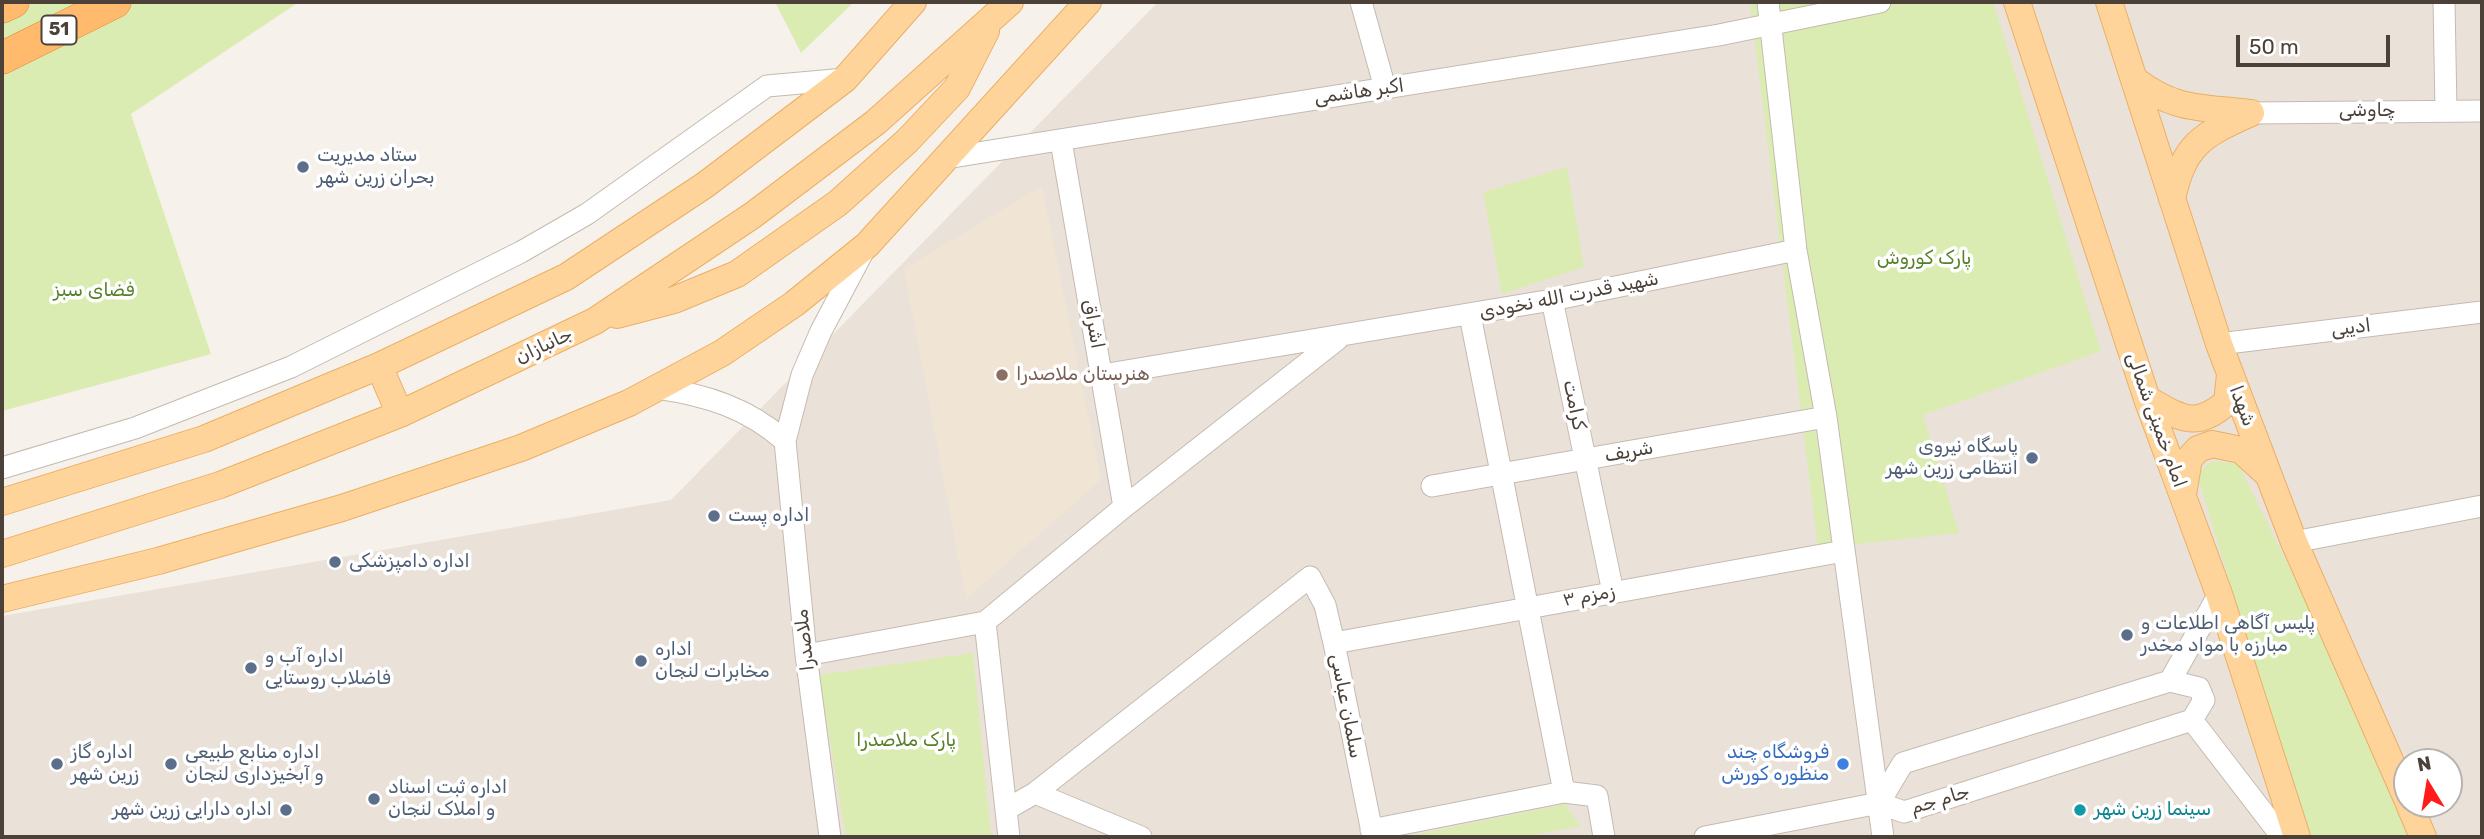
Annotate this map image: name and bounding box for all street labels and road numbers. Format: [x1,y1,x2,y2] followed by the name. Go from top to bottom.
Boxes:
[42,15,76,44] road number: 51
[1313,74,1405,110] street label: اکبر هاشمی
[2339,100,2395,122] street label: چاوشی
[1477,267,1661,325] street label: شهید قدرت الله نخودی
[1077,297,1109,351] street label: اشراق
[2330,314,2372,342] street label: ادیبی
[512,323,576,369] street label: جانبازان
[2121,349,2191,491] street label: امام خمینی شمالی
[1558,378,1590,432] street label: کرامت
[2224,382,2260,430] street label: شهدا
[1603,437,1655,467] street label: شریف
[1561,580,1617,612] street label: زمزم ۳
[790,608,820,672] street label: ملاصدرا
[1325,652,1367,760] street label: سلمان عباسی
[1908,780,1972,820] street label: جام جم

